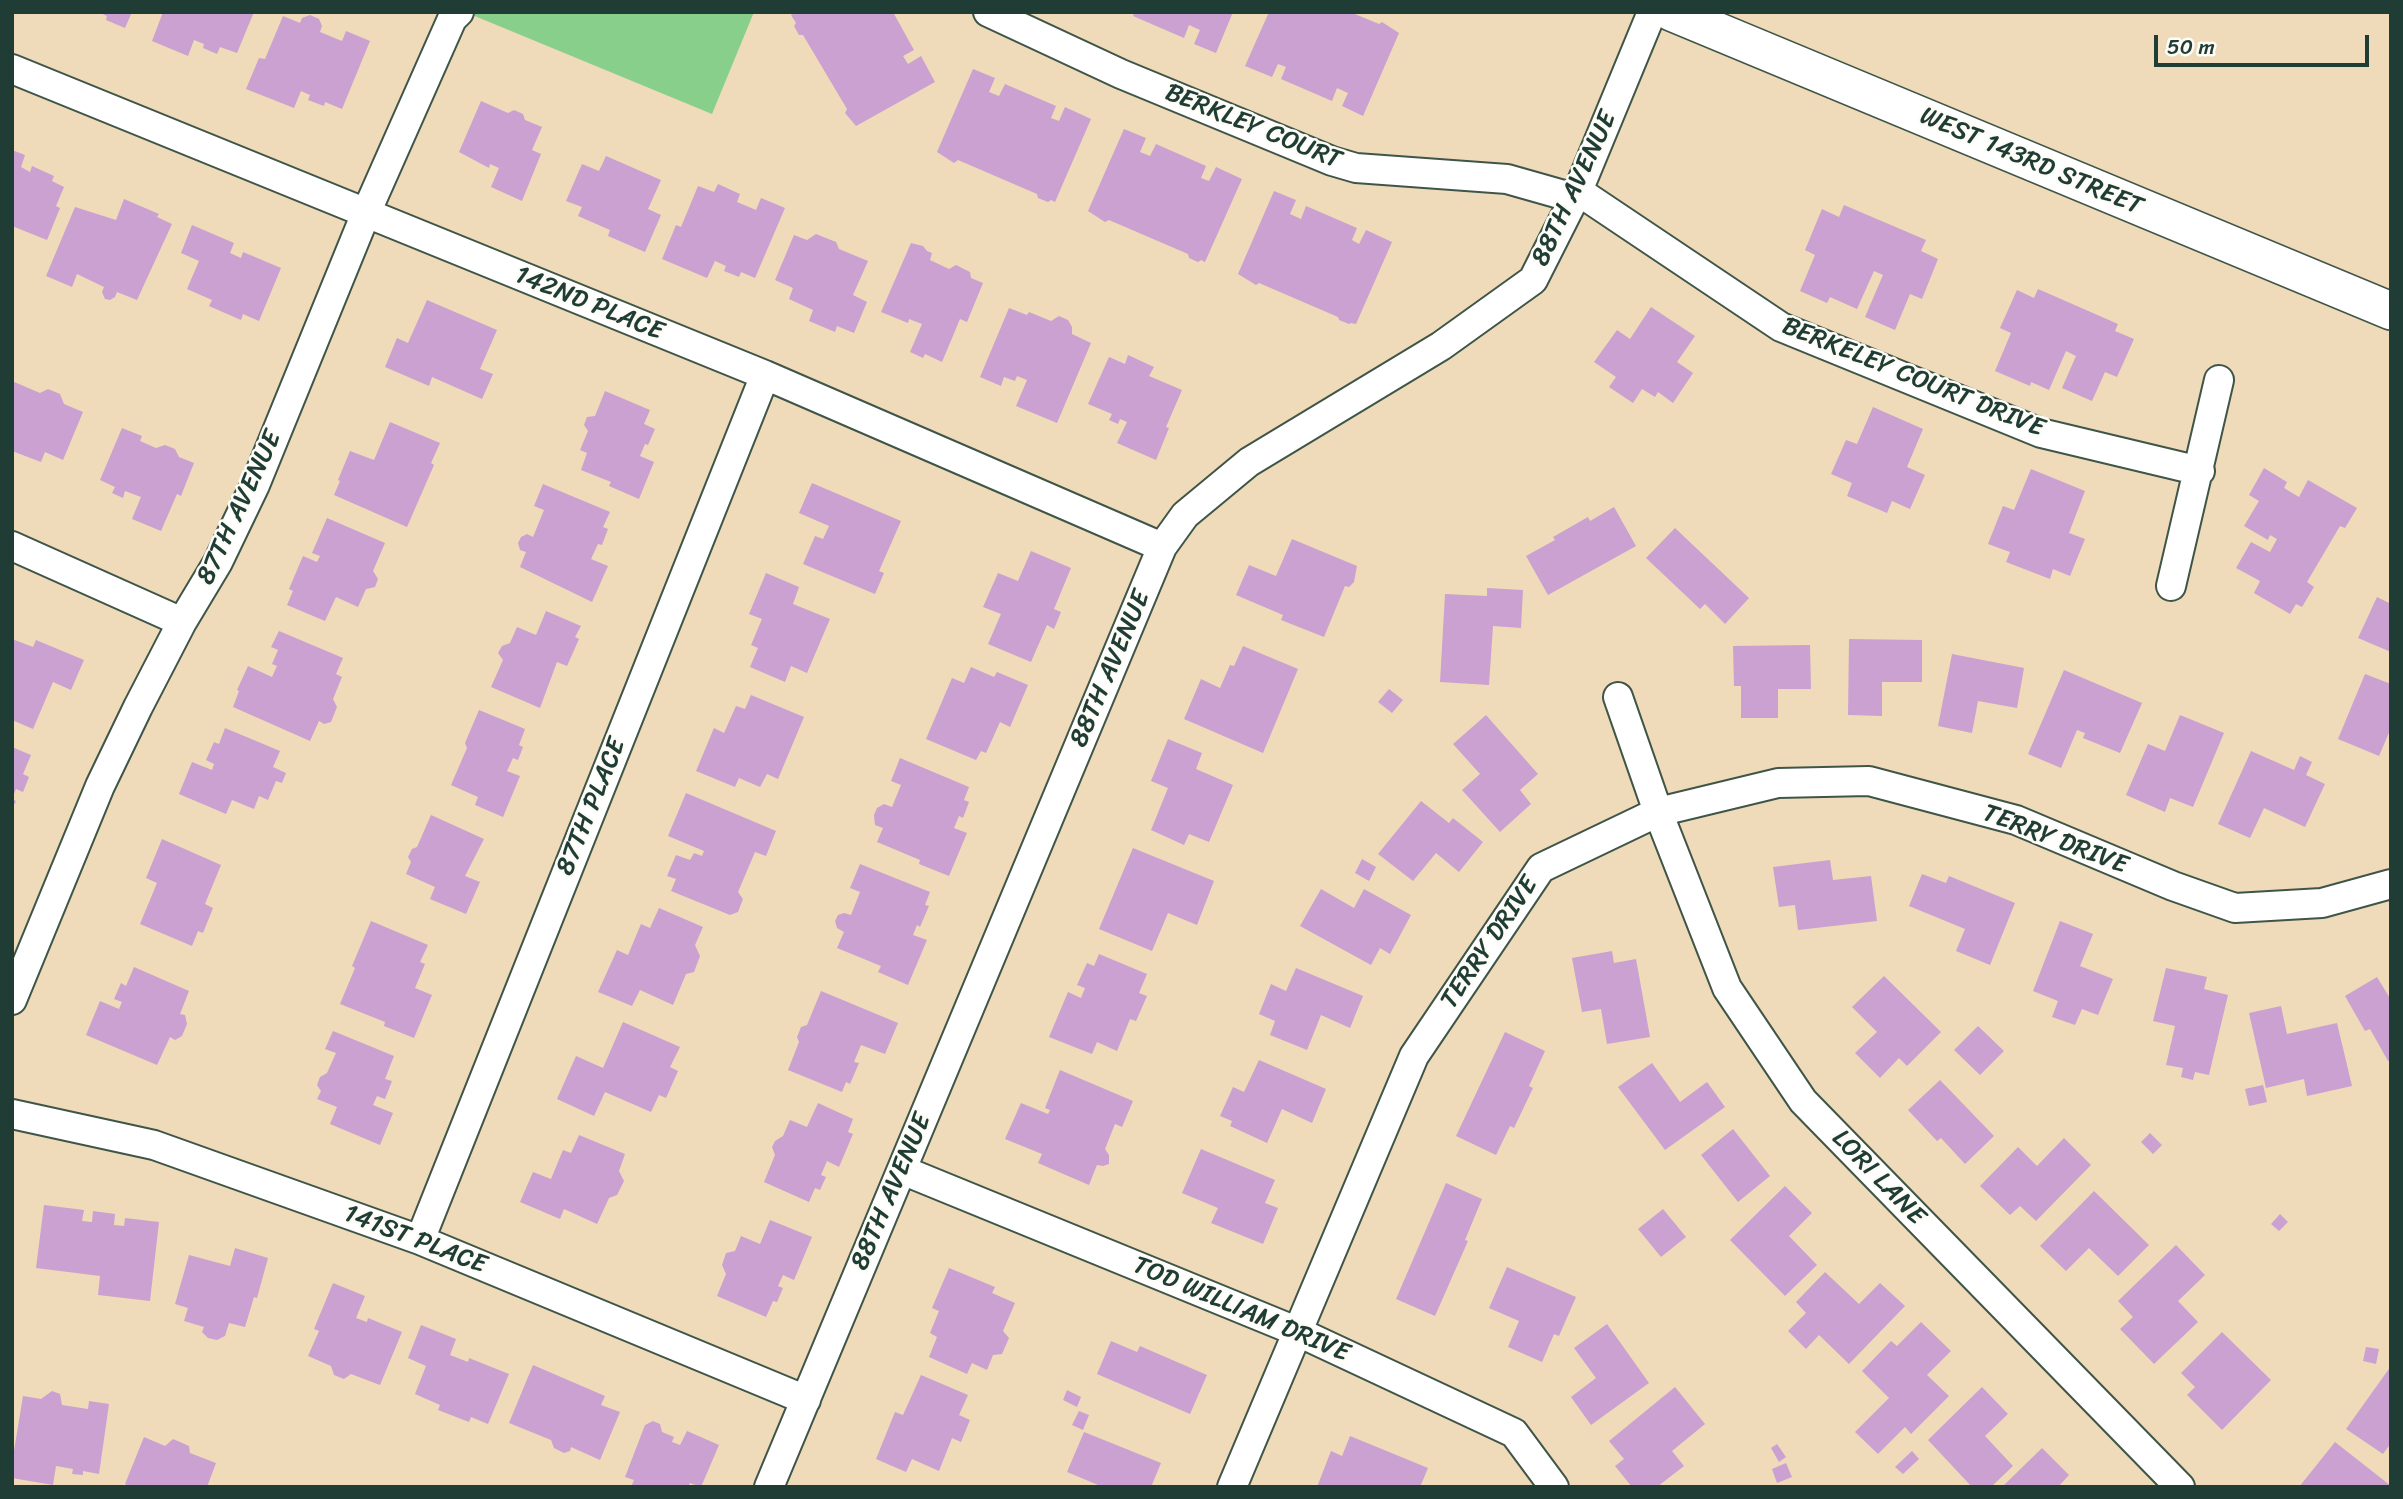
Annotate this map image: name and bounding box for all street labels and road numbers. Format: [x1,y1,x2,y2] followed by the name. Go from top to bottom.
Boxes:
[1160,77,1346,177] street label: BERKLEY COURT
[1915,101,2147,223] street label: WEST 143RD STREET
[1526,107,1624,271] street label: 88TH AVENUE
[510,260,668,348] street label: 142ND PLACE
[1777,311,2049,445] street label: BERKELEY COURT DRIVE
[191,426,289,590] street label: 87TH AVENUE
[1064,586,1158,752] street label: 88TH AVENUE
[550,734,634,880] street label: 87TH PLACE
[1978,798,2132,882] street label: TERRY DRIVE
[1434,871,1546,1015] street label: TERRY DRIVE
[845,1109,939,1275] street label: 88TH AVENUE
[1825,1124,1931,1232] street label: LORI LANE
[339,1199,491,1281] street label: 141ST PLACE
[1128,1250,1354,1370] street label: TOD WILLIAM DRIVE

